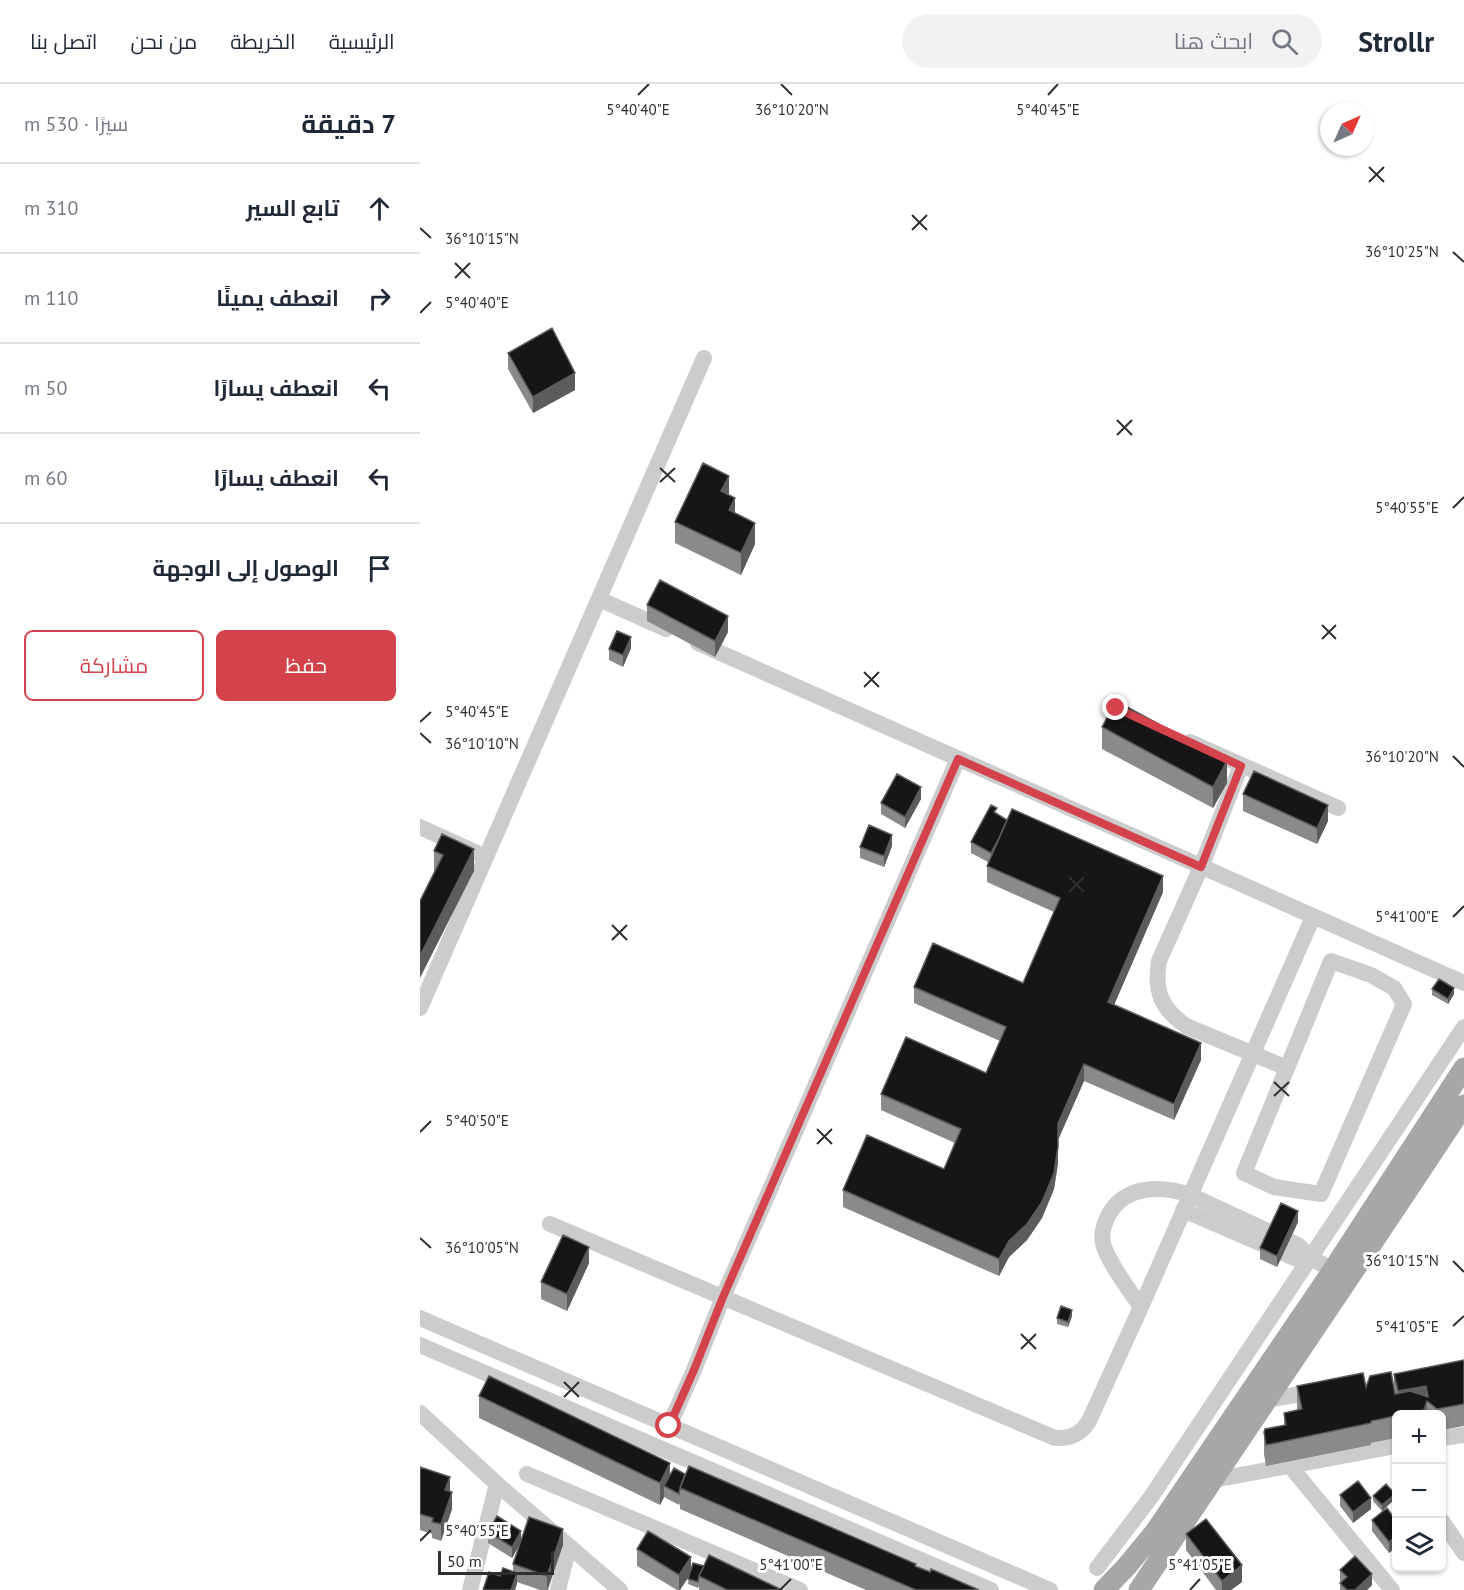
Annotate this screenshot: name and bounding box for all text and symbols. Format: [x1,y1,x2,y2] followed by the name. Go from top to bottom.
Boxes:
[902,14,1322,68] search box
[1358,23,1434,60] text: Strollr
[1268,25,1301,58] icon: search
[1174,27,1253,55] text: ابحث هنا
[30,28,97,55] text: اتصل بنا
[130,28,197,55] text: من نحن
[230,28,296,55] text: الخريطة
[329,28,395,55] text: الرئيسية
[606,100,670,119] text: 5°40'40"E
[755,100,829,119] text: 36°10'20"N
[1016,100,1080,119] text: 5°40'45"E
[1320,102,1374,156] north arrow
[301,107,396,140] text: 7 دقيقة
[24,111,128,137] text: سيرًا · 530 m
[363,192,396,225] icon: ahead
[246,194,339,222] text: تابع السير
[24,195,78,221] text: 310 m
[445,229,519,248] text: 36°10'15"N
[1365,242,1439,261] text: 36°10'25"N
[363,282,396,315] icon: right
[216,284,339,312] text: انعطف يمينًا
[24,285,78,311] text: 110 m
[445,293,509,312] text: 5°40'40"E
[363,372,396,405] icon: left
[213,374,339,402] text: انعطف يسارًا
[24,375,67,401] text: 50 m
[363,462,396,495] icon: left
[213,464,339,492] text: انعطف يسارًا
[24,465,67,491] text: 60 m
[1375,498,1439,517] text: 5°40'55"E
[363,552,396,585] icon: arrive
[153,554,339,582] text: الوصول إلى الوجهة
[24,630,204,701] button: مشاركة
[216,630,396,701] button: حفظ
[1102,694,1128,720] route end
[445,702,509,721] text: 5°40'45"E
[445,734,519,753] text: 36°10'10"N
[1365,747,1439,766] text: 36°10'20"N
[1375,907,1439,926] text: 5°41'00"E
[445,1111,509,1130] text: 5°40'50"E
[445,1238,519,1257] text: 36°10'05"N
[1365,1251,1439,1270] text: 36°10'15"N
[1375,1317,1439,1336] text: 5°41'05"E
[1392,1410,1446,1572] map controls
[1392,1410,1446,1464] button: +
[655,1412,681,1438] route start
[1392,1464,1446,1518] button: −
[1392,1518,1446,1572] button: layers
[445,1521,509,1540] text: 5°40'55"E
[438,1548,554,1576] scale bar
[447,1551,482,1571] text: 50 m
[759,1555,823,1574] text: 5°41'00"E
[1168,1555,1232,1574] text: 5°41'05"E

